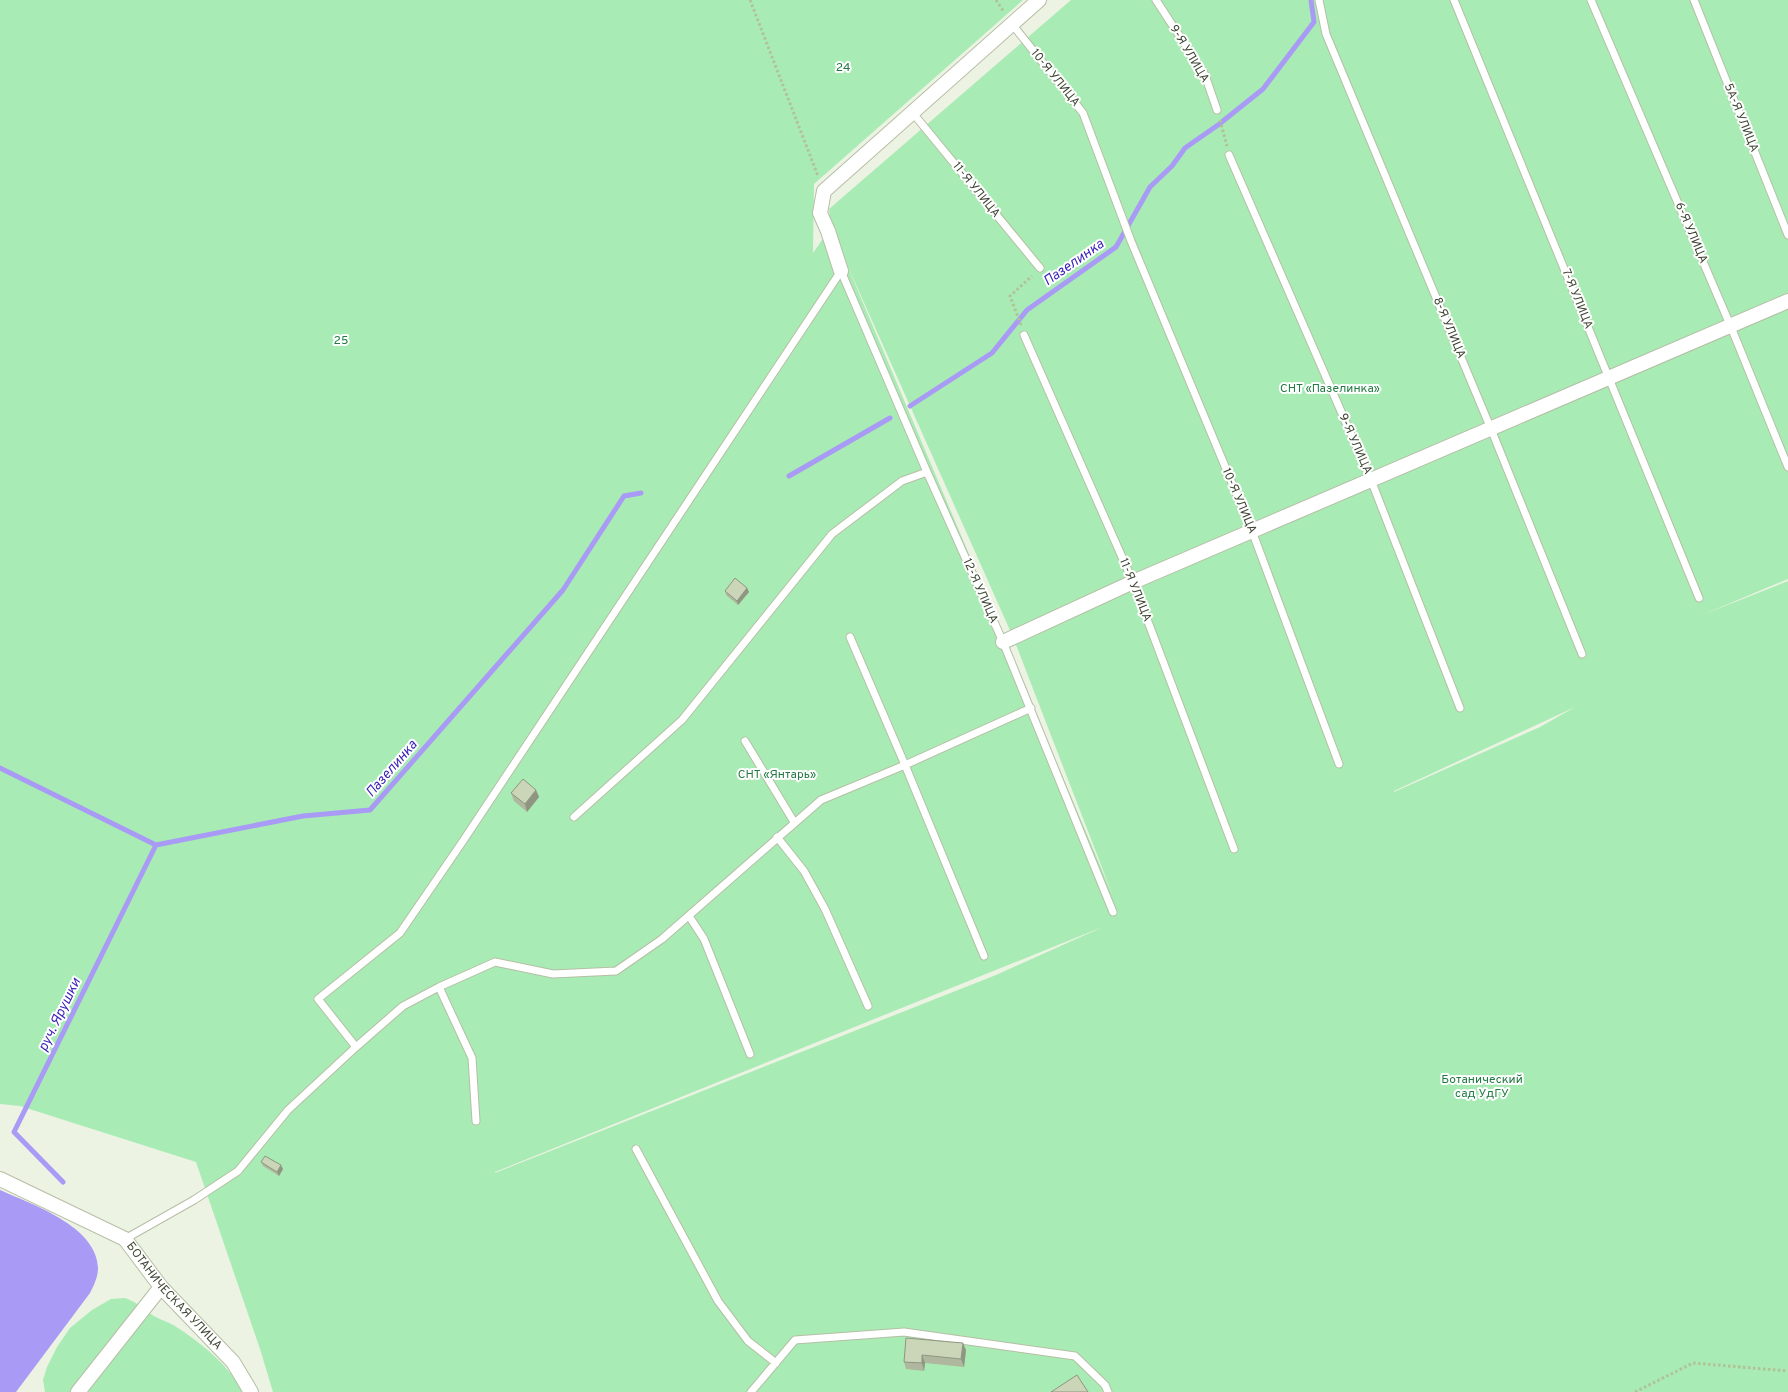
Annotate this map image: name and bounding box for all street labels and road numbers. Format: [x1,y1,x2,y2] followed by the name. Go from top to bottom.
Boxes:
[1165,22,1213,86] street label: 9-Я УЛИЦА
[1027,46,1083,110] street label: 10-Я УЛИЦА
[1720,81,1762,155] street label: 5А-Я УЛИЦА
[949,159,1003,221] street label: 11-Я УЛИЦА
[1671,200,1711,266] street label: 6-Я УЛИЦА
[1558,267,1596,331] street label: 7-Я УЛИЦА
[1429,295,1469,361] street label: 8-Я УЛИЦА
[1335,411,1375,477] street label: 9-Я УЛИЦА
[1218,466,1260,536] street label: 10-Я УЛИЦА
[959,556,1001,626] street label: 12-Я УЛИЦА
[1115,556,1155,624] street label: 11-Я УЛИЦА
[122,1239,225,1354] street label: БОТАНИЧЕСКАЯ УЛИЦА

